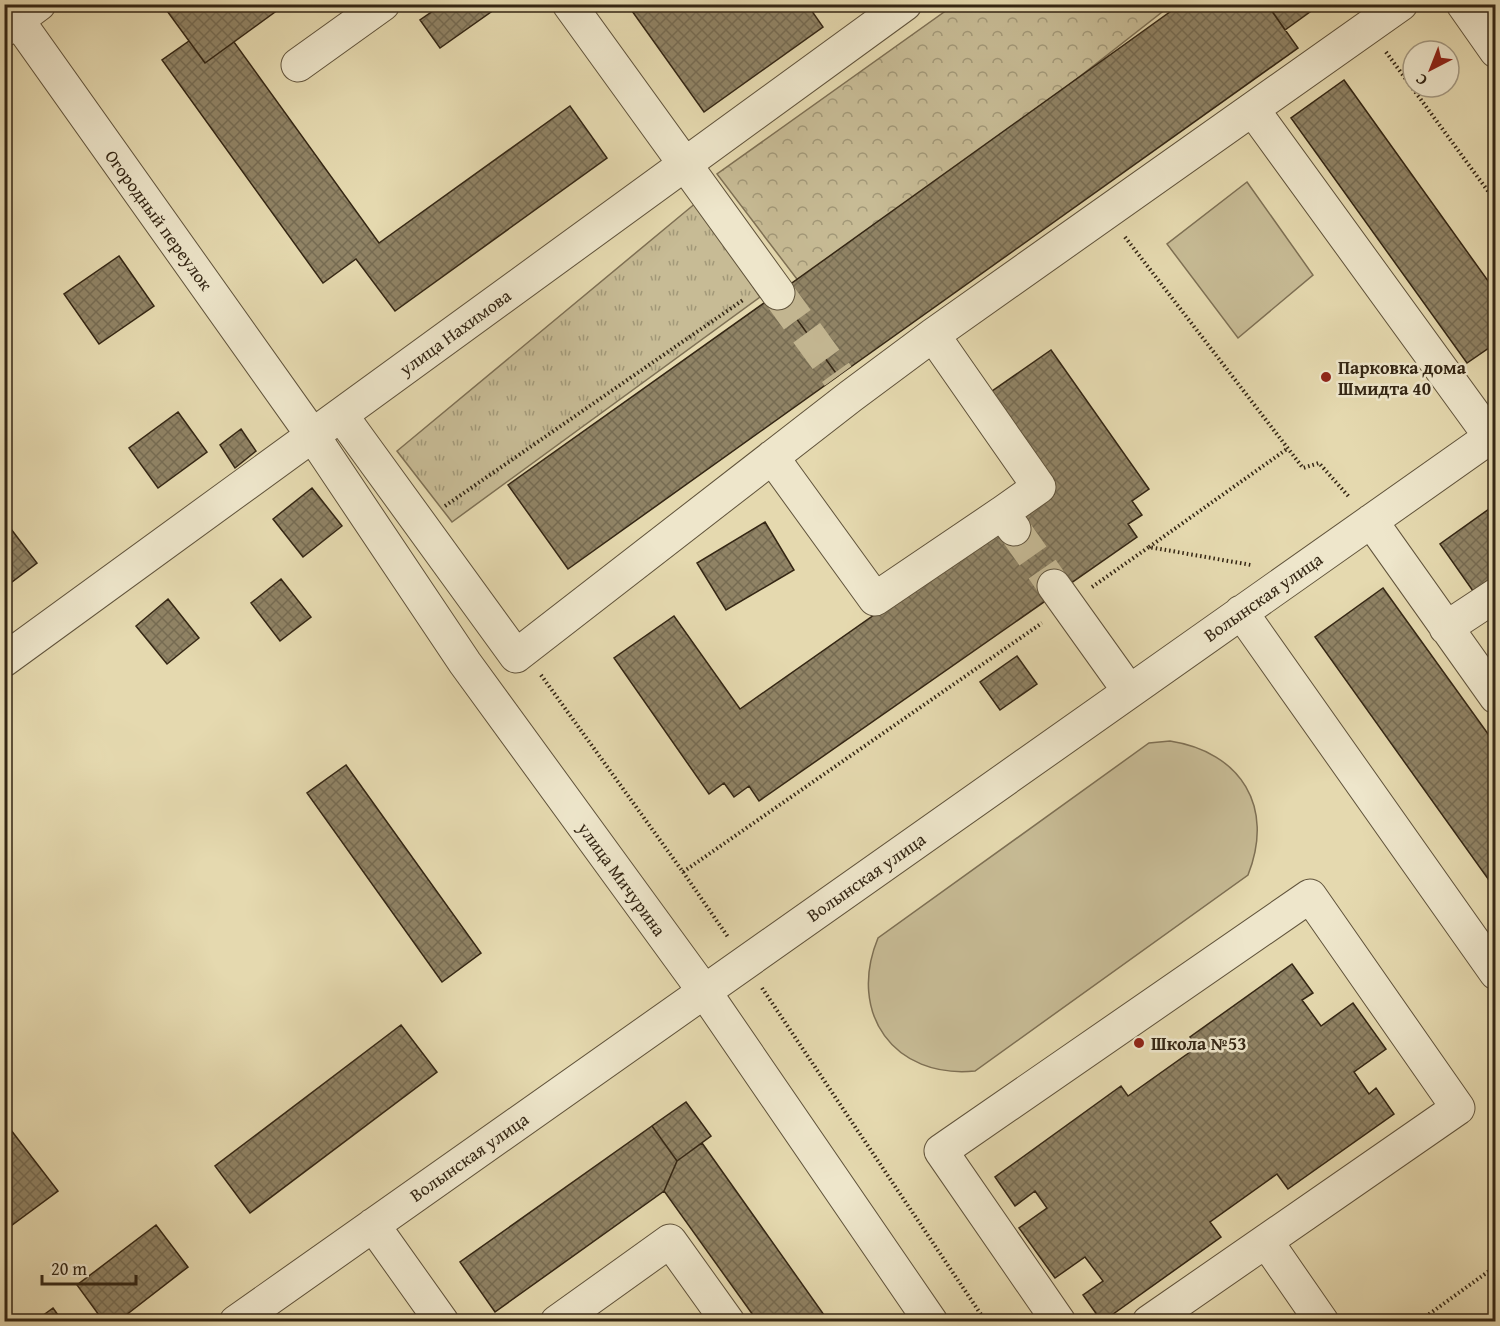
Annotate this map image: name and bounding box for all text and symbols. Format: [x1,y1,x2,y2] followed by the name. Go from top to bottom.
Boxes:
[1401,39,1461,99] north arrow
[1410,68,1432,92] text: С
[99,144,220,297] street label: Огородный переулок
[393,282,517,382] street label: улица Нахимова
[1338,354,1467,402] place label: Парковка дома Шмидта 40
[1319,370,1333,384] marker: Парковка дома Шмидта 40
[1198,546,1328,648] street label: Волынская улица
[571,815,673,942] street label: улица Мичурина
[801,826,931,928] street label: Волынская улица
[1151,1030,1247,1057] place label: Школа №53
[1132,1036,1146,1050] marker: Школа №53
[404,1106,534,1208] street label: Волынская улица
[42,1248,136,1286] scale bar
[51,1255,87,1282] text: 20 m

